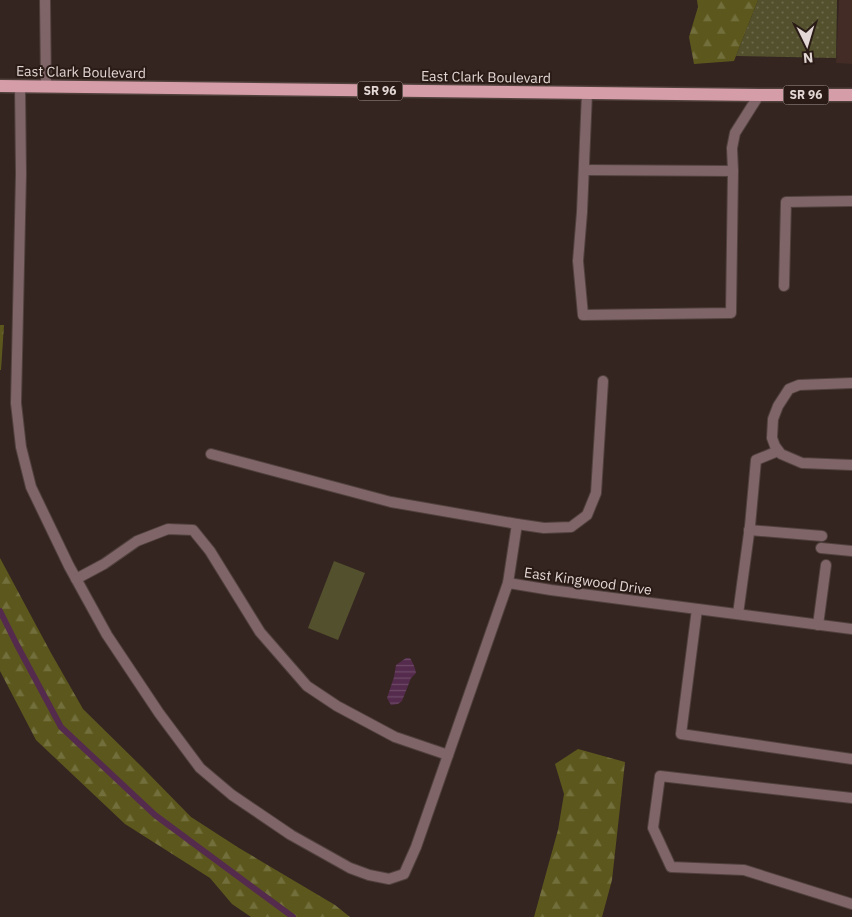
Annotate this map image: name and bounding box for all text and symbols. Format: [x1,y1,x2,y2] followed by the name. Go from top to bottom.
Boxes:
[782,20,832,70] north arrow
[802,49,814,67] text: N
[16,62,146,82] street label: East Clark Boulevard
[421,67,551,87] street label: East Clark Boulevard
[358,82,402,100] road number: SR 96
[784,86,828,104] road number: SR 96
[523,563,653,599] street label: East Kingwood Drive

